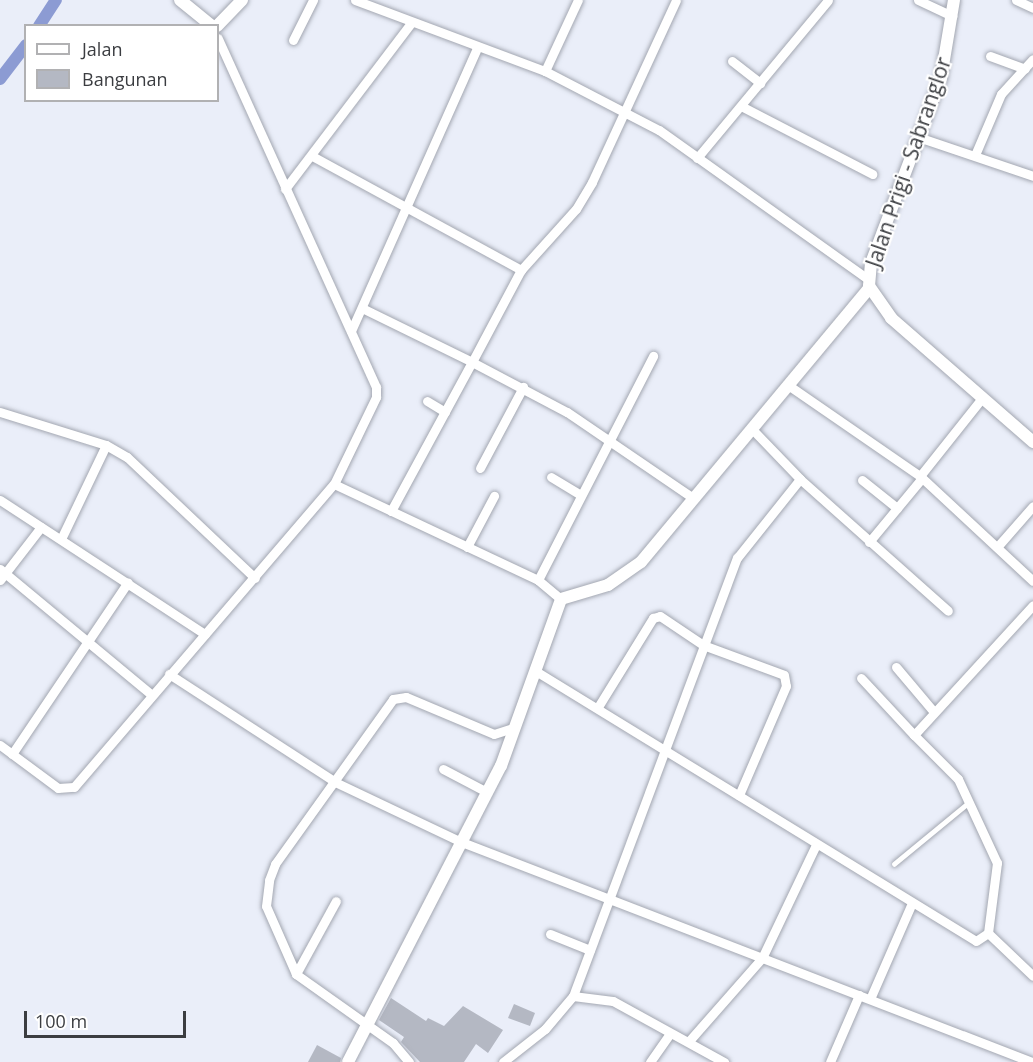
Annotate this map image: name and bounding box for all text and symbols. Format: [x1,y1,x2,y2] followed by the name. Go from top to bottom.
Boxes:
[24,24,219,102] legend
[82,37,122,61] text: Jalan
[860,54,956,270] street label: Jalan Prigi - Sabranglor
[82,67,168,91] text: Bangunan
[27,999,189,1037] scale bar
[35,1009,87,1033] text: 100 m

